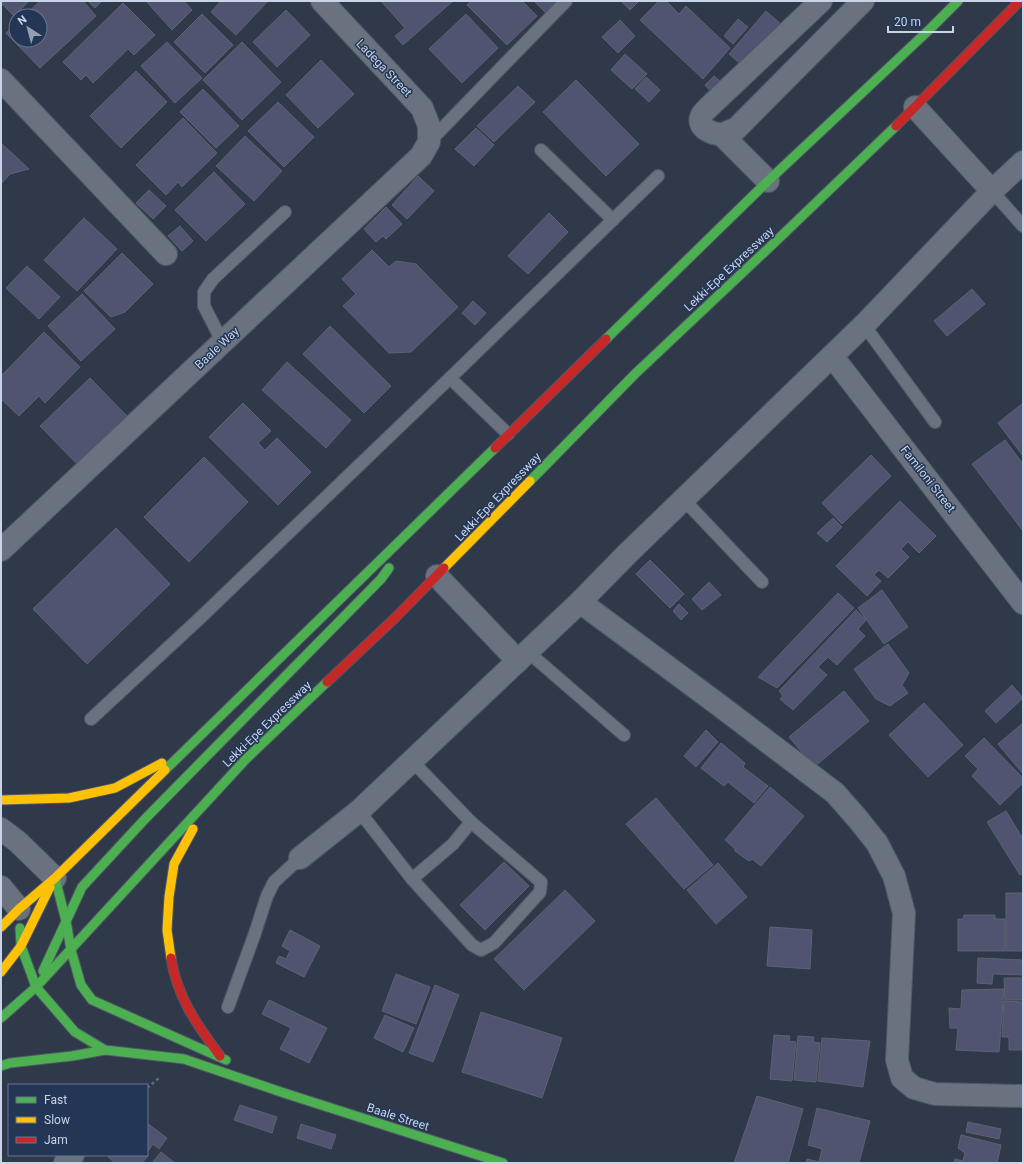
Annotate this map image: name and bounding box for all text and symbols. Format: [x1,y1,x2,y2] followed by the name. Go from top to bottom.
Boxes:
[8,8,48,48] north arrow
[888,8,953,34] scale bar
[15,13,30,28] text: N
[894,15,921,29] text: 20 m
[353,37,415,100] street label: Ladega Street
[681,224,777,314] street label: Lekki-Epe Expressway
[192,324,242,372] street label: Baale Way
[898,443,958,515] street label: Familoni Street
[452,450,544,544] street label: Lekki-Epe Expressway
[220,678,314,770] street label: Lekki-Epe Expressway
[8,1084,148,1156] legend
[44,1093,67,1107] text: Fast
[365,1100,431,1134] street label: Baale Street
[44,1113,70,1127] text: Slow
[44,1133,68,1147] text: Jam

